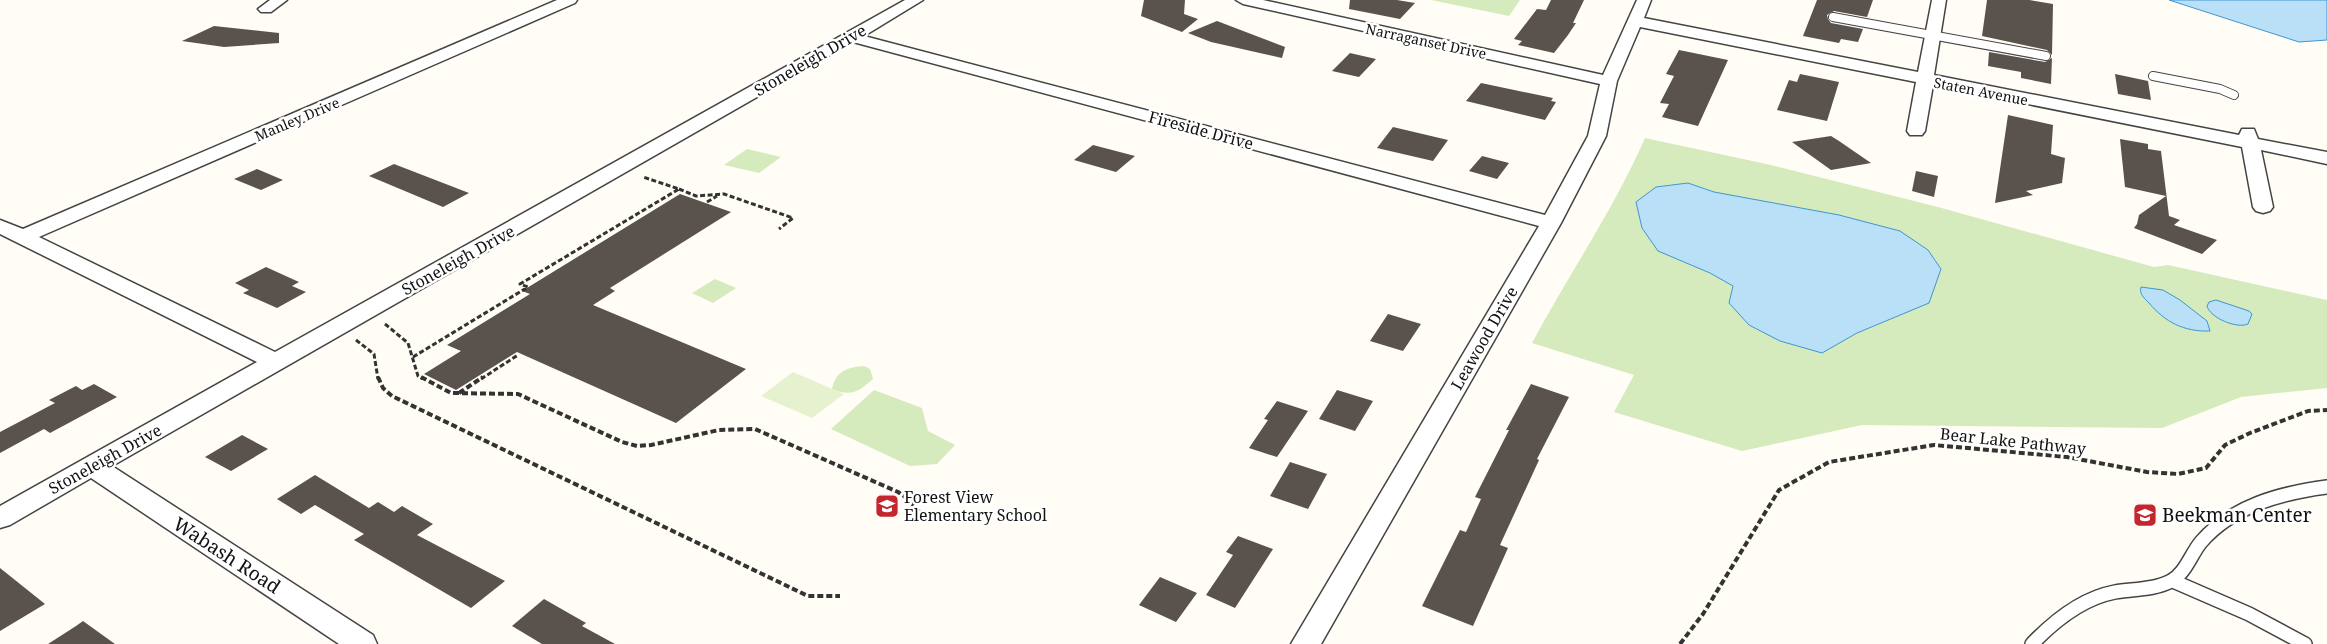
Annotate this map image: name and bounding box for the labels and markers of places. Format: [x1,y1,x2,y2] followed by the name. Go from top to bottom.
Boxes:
[904,486,1047,526] place label: Forest View Elementary School
[874,493,900,519] school or university icon: Forest View Elementary School
[2132,502,2158,528] school or university icon: Beekman Center
[2162,502,2312,528] place label: Beekman Center

